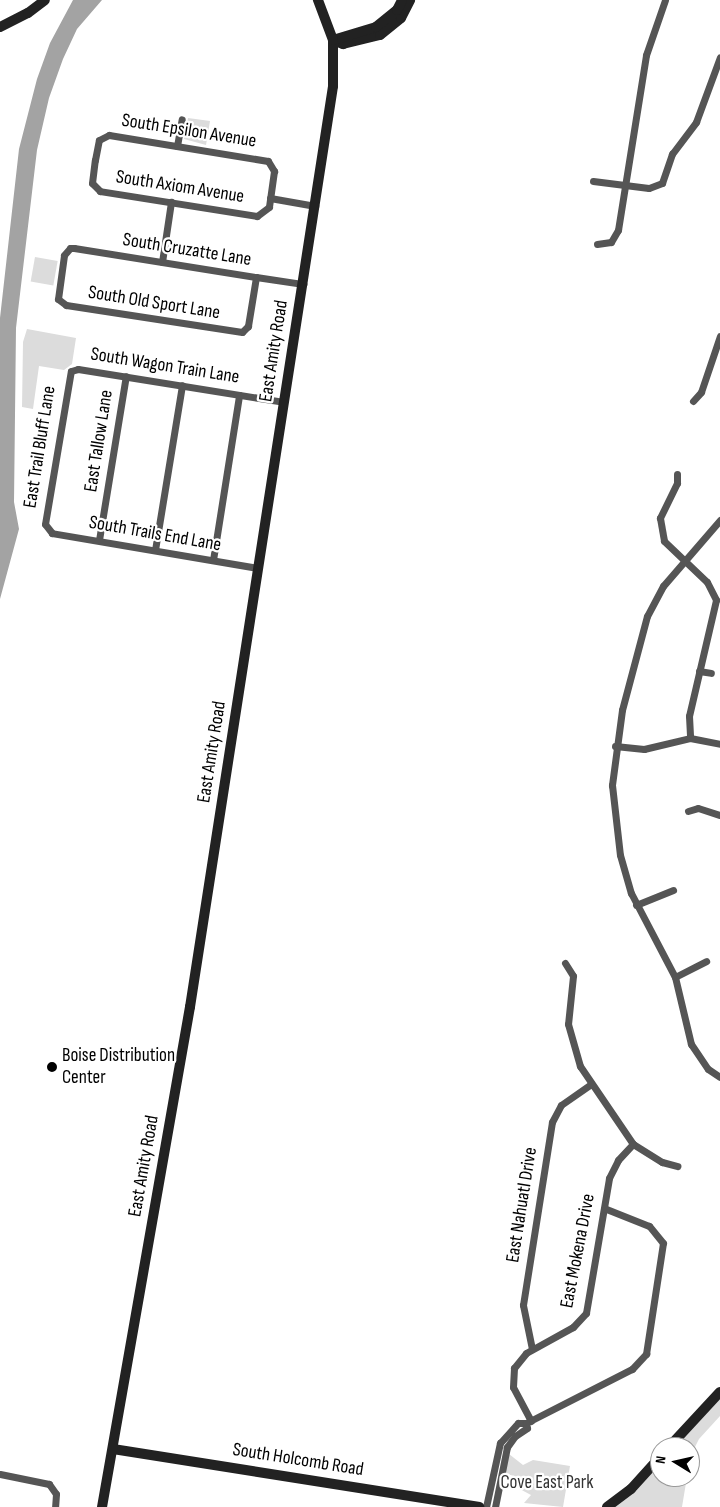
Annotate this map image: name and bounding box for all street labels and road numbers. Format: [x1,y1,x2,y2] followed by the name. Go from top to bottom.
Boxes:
[120,109,258,153] street label: South Epsilon Avenue
[114,166,246,208] street label: South Axiom Avenue
[121,229,253,271] street label: South Cruzatte Lane
[86,281,222,325] street label: South Old Sport Lane
[255,299,293,403] street label: East Amity Road
[89,343,241,389] street label: South Wagon Train Lane
[19,384,61,510] street label: East Trail Bluff Lane
[80,388,118,494] street label: East Tallow Lane
[87,511,223,557] street label: South Trails End Lane
[193,700,231,804] street label: East Amity Road
[124,1114,164,1218] street label: East Amity Road
[502,1146,542,1264] street label: East Nahuatl Drive
[556,1192,600,1310] street label: East Mokena Drive
[231,1438,365,1482] street label: South Holcomb Road

